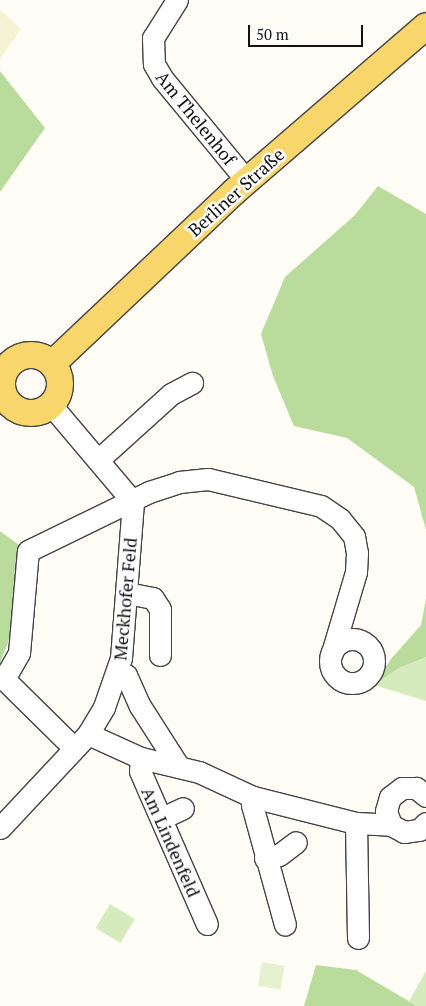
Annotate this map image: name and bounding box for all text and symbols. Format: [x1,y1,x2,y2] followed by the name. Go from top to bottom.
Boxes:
[251,15,366,47] scale bar
[256,24,289,44] text: 50 m
[151,67,241,169] street label: Am Thelenhof
[184,143,288,241] street label: Berliner Straße
[109,537,141,661] street label: Meckhofer Feld
[137,784,205,900] street label: Am Lindenfeld

